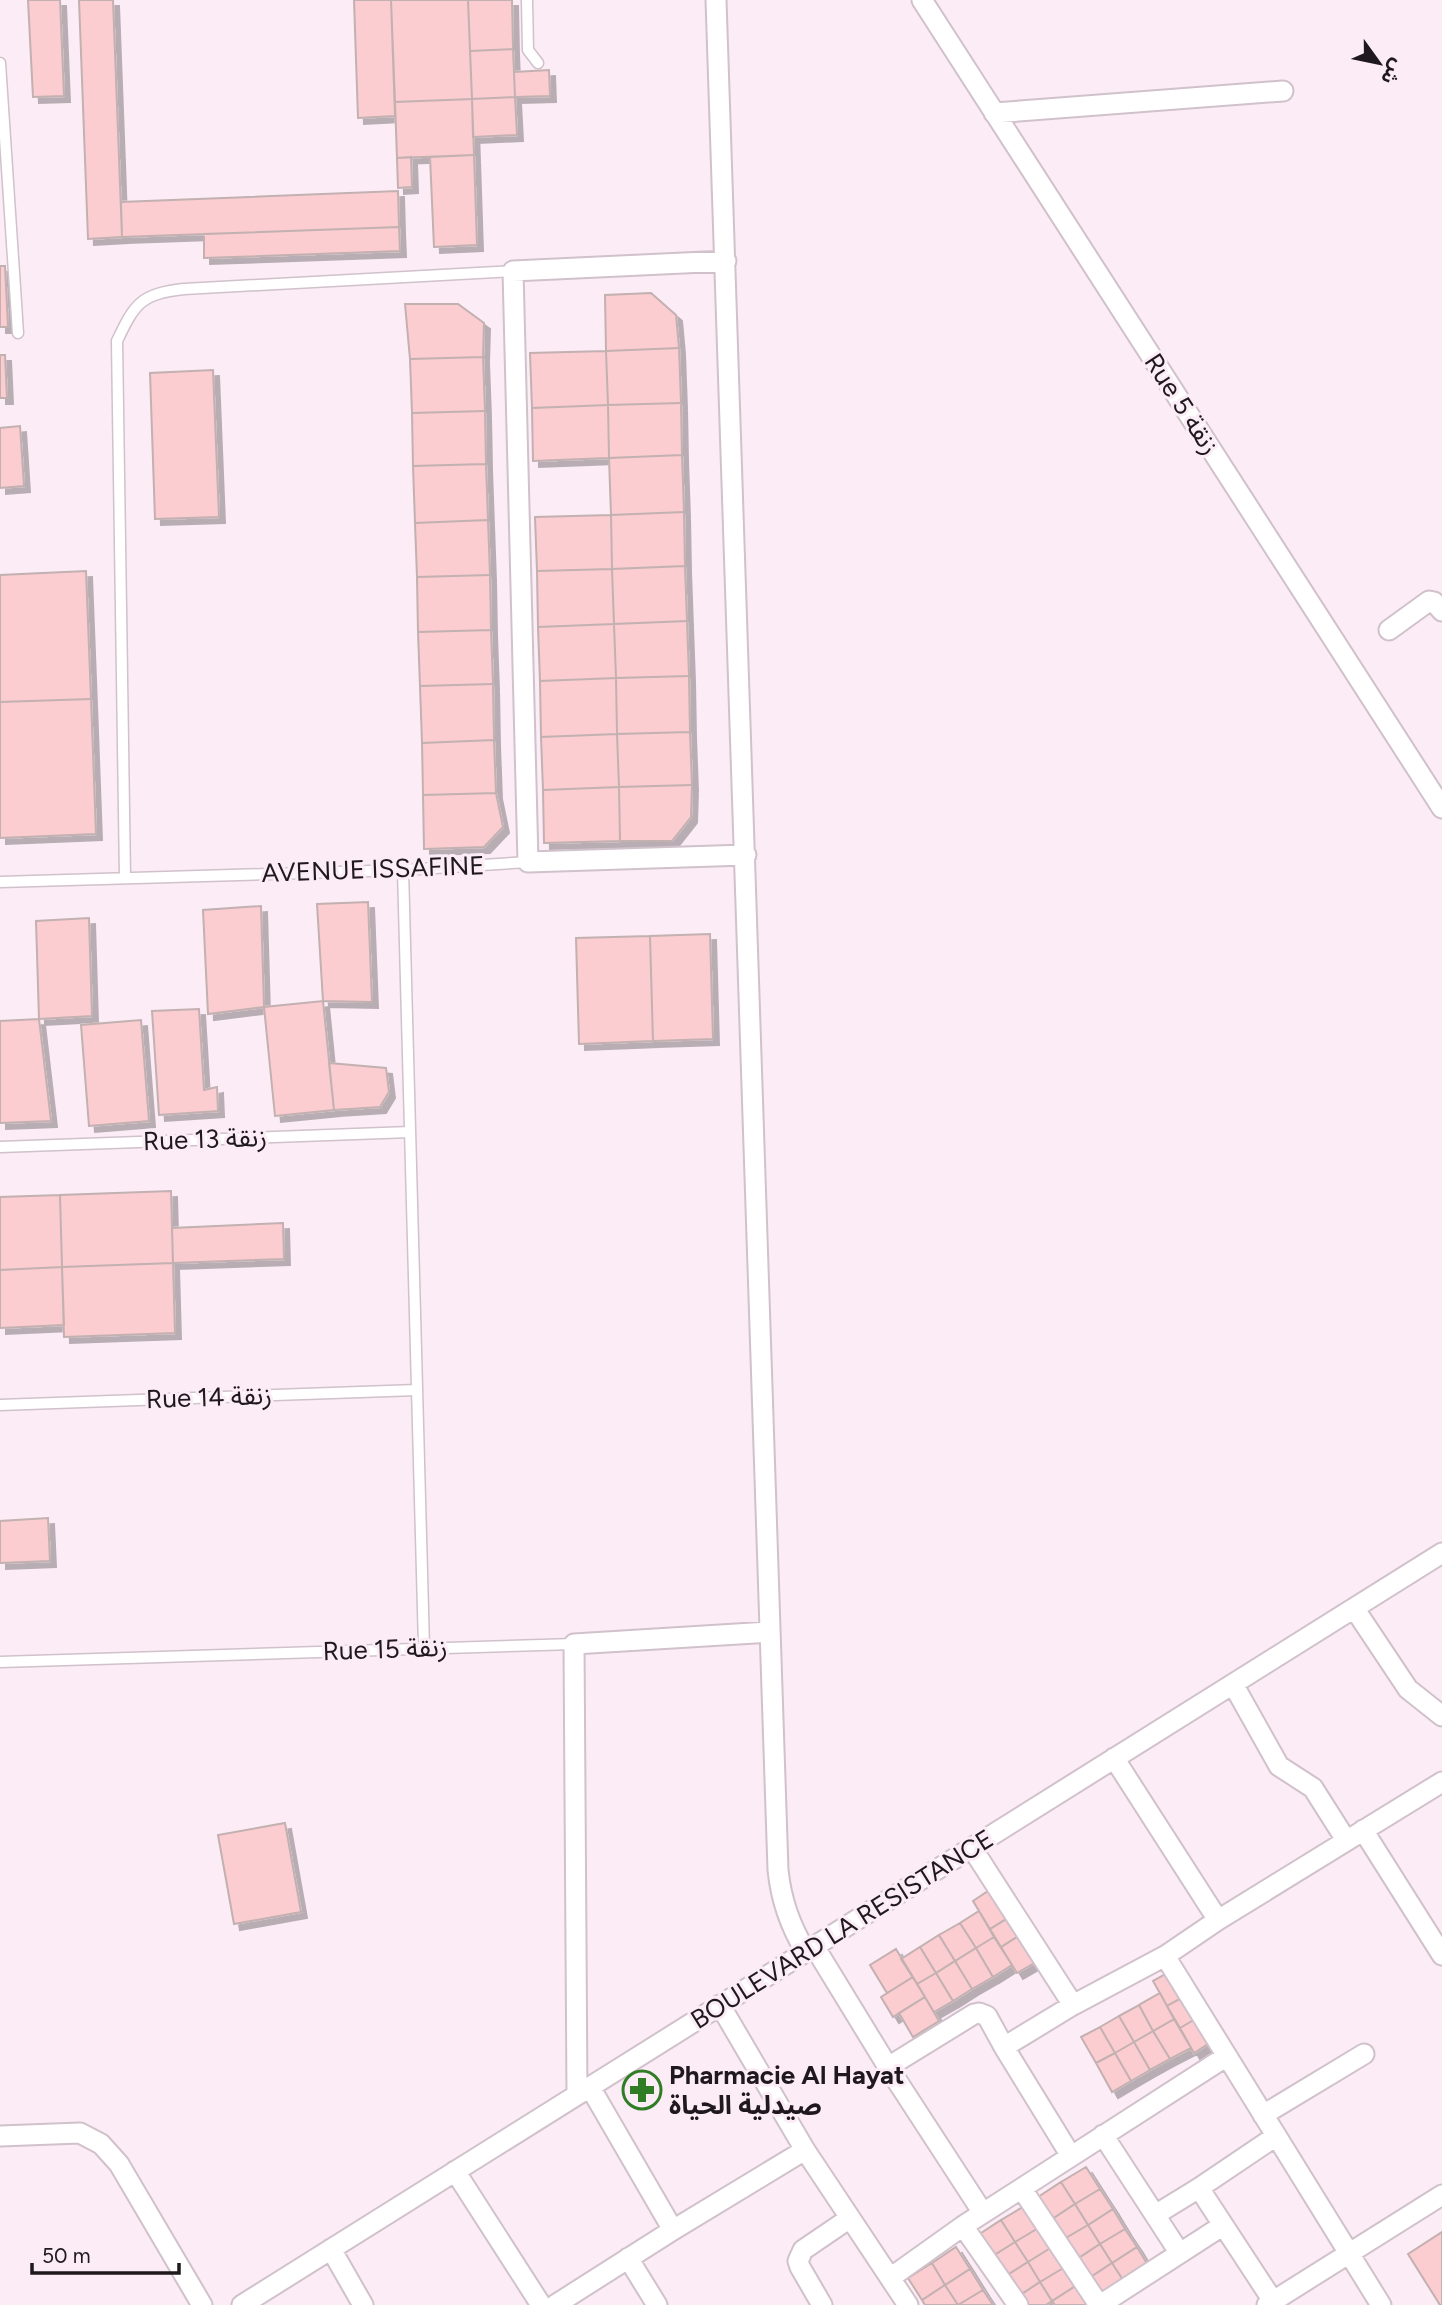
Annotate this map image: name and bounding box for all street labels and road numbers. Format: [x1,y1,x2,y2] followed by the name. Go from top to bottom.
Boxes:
[1138,347,1226,461] street label: Rue 5 زنقة
[261,849,485,889] street label: AVENUE ISSAFINE
[142,1121,268,1157] street label: Rue 13 زنقة
[145,1379,273,1415] street label: Rue 14 زنقة
[322,1631,448,1667] street label: Rue 15 زنقة
[685,1822,999,2036] street label: BOULEVARD LA RESISTANCE

